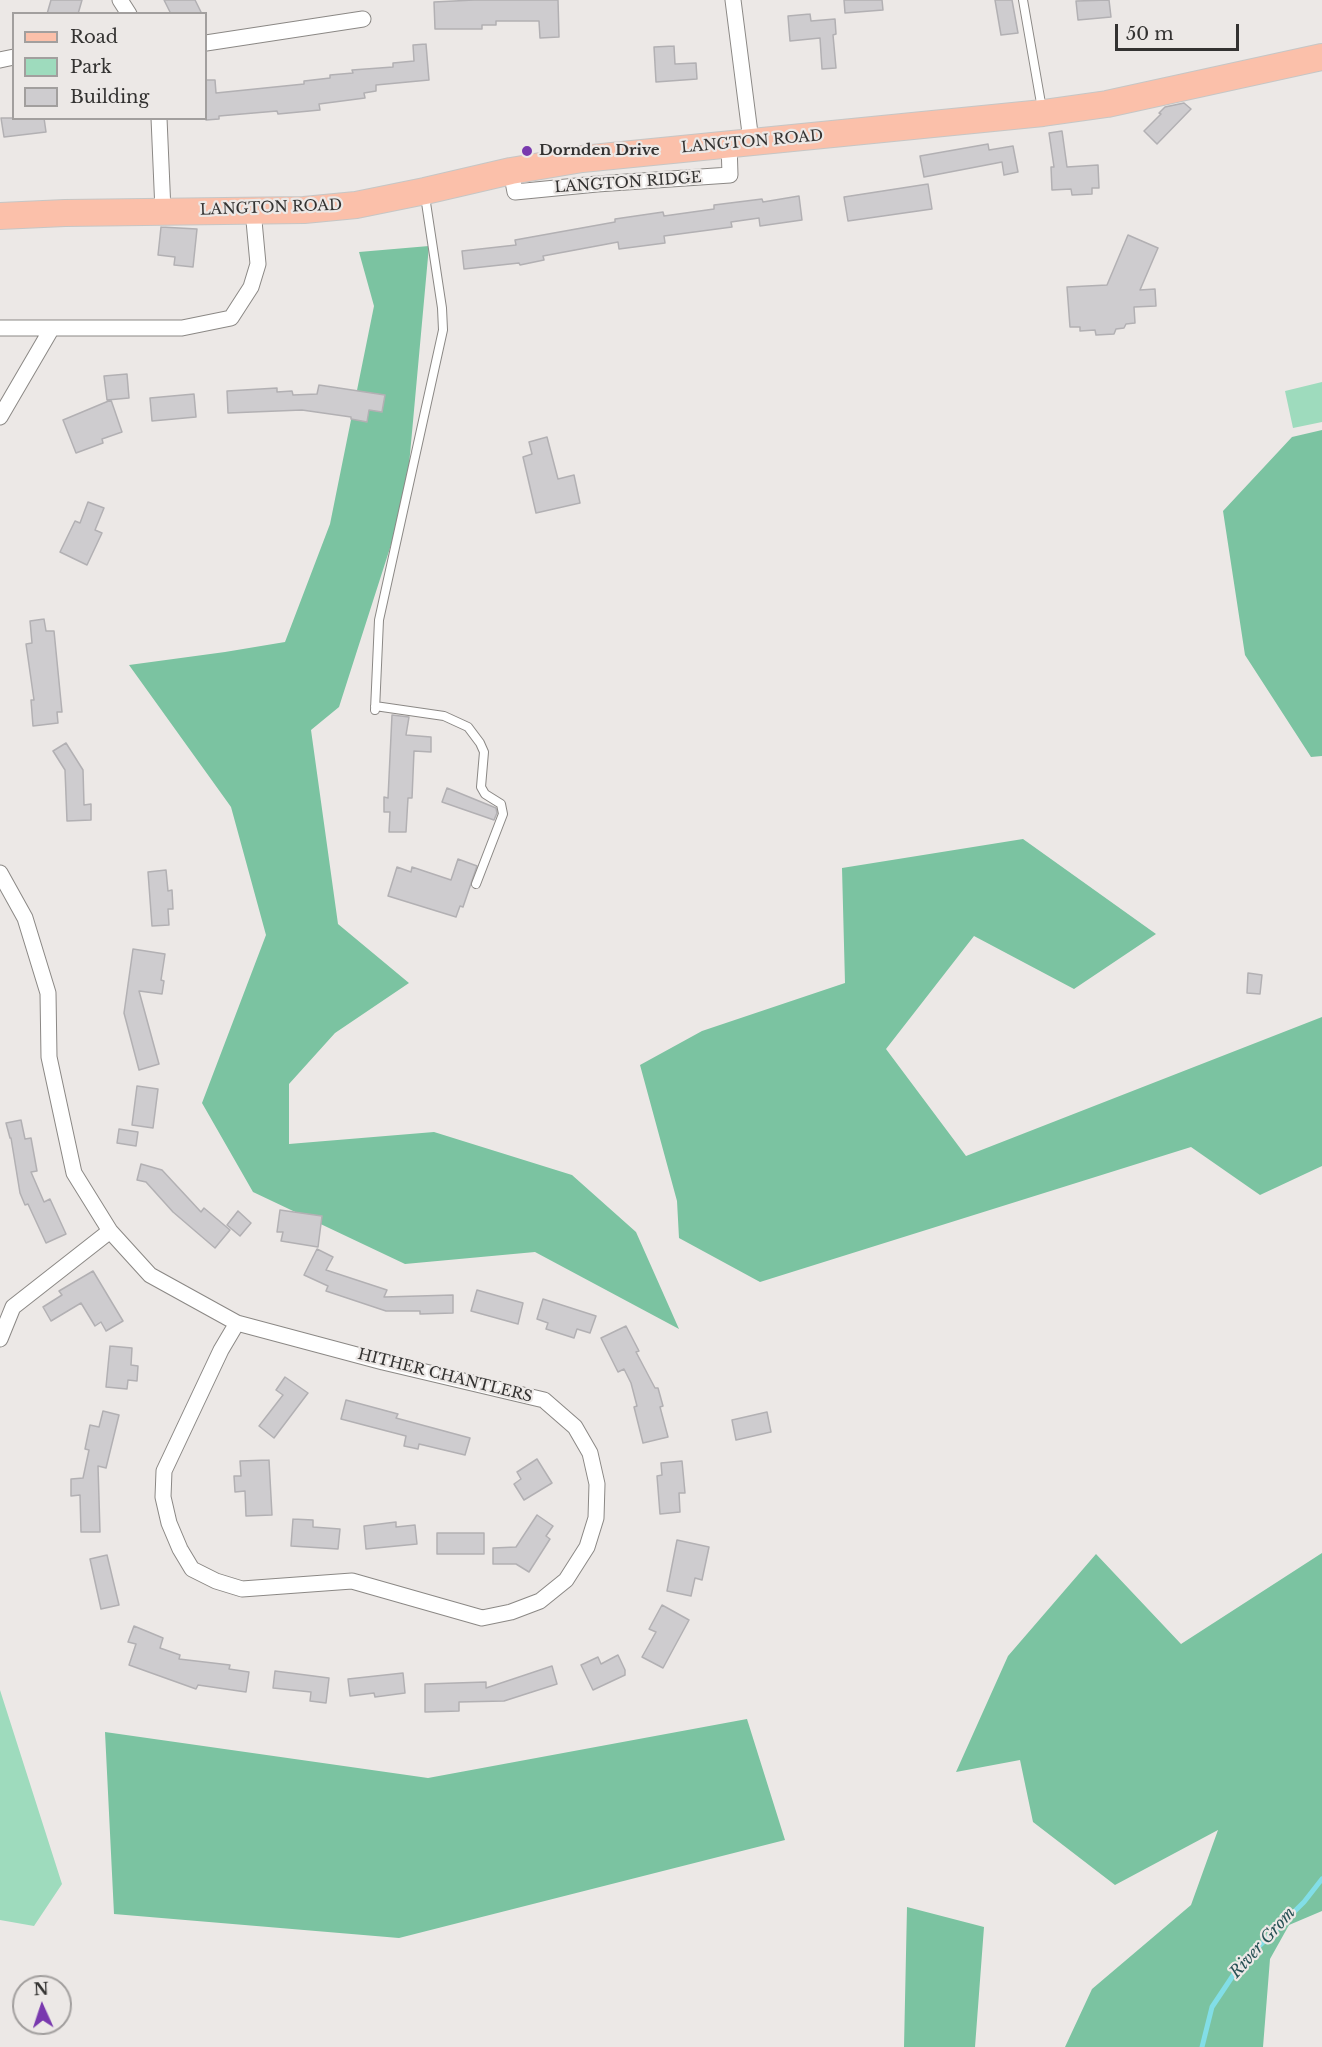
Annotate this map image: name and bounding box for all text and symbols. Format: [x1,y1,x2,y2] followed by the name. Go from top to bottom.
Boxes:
[12,12,207,120] legend
[1118,12,1242,50] scale bar
[1126,23,1174,45] text: 50 m
[70,26,118,48] text: Road
[70,56,112,78] text: Park
[70,86,149,108] text: Building
[680,127,824,157] street label: LANGTON ROAD
[539,142,659,160] place label: Dornden Drive
[520,144,534,158] marker: Dornden Drive
[554,169,702,197] street label: LANGTON RIDGE
[199,197,343,219] street label: LANGTON ROAD
[356,1346,534,1406] street label: HITHER CHANTLERS
[1226,1904,1300,1982] water label: River Grom
[12,1975,72,2035] north arrow
[33,1979,49,1999] text: N

